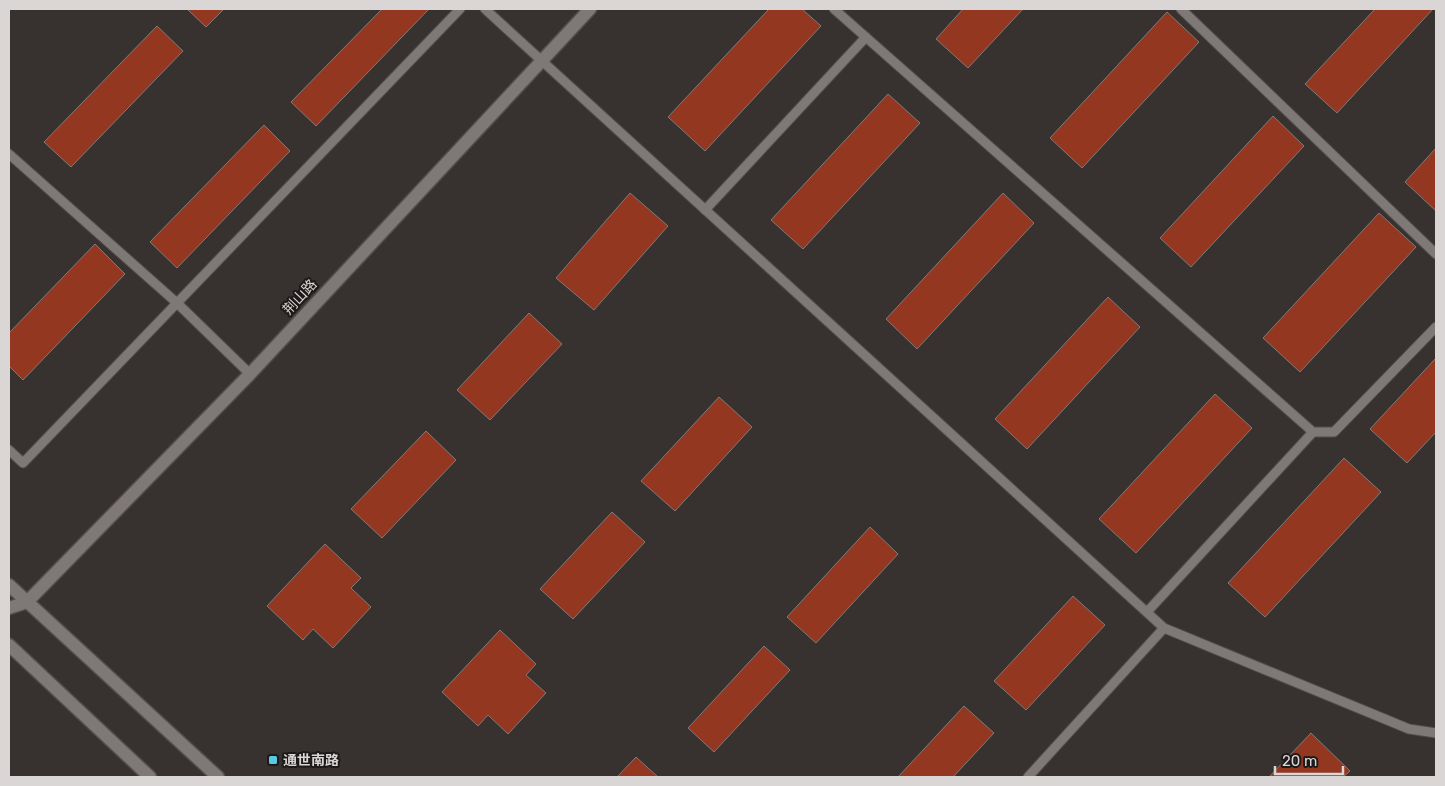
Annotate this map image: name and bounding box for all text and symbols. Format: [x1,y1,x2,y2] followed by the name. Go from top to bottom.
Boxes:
[279,276,321,318] street label: 荆山路
[1275,744,1342,776] scale bar
[283,752,339,769] place label: 通世南路
[1282,752,1317,770] text: 20 m
[267,754,279,766] marker: 通世南路

